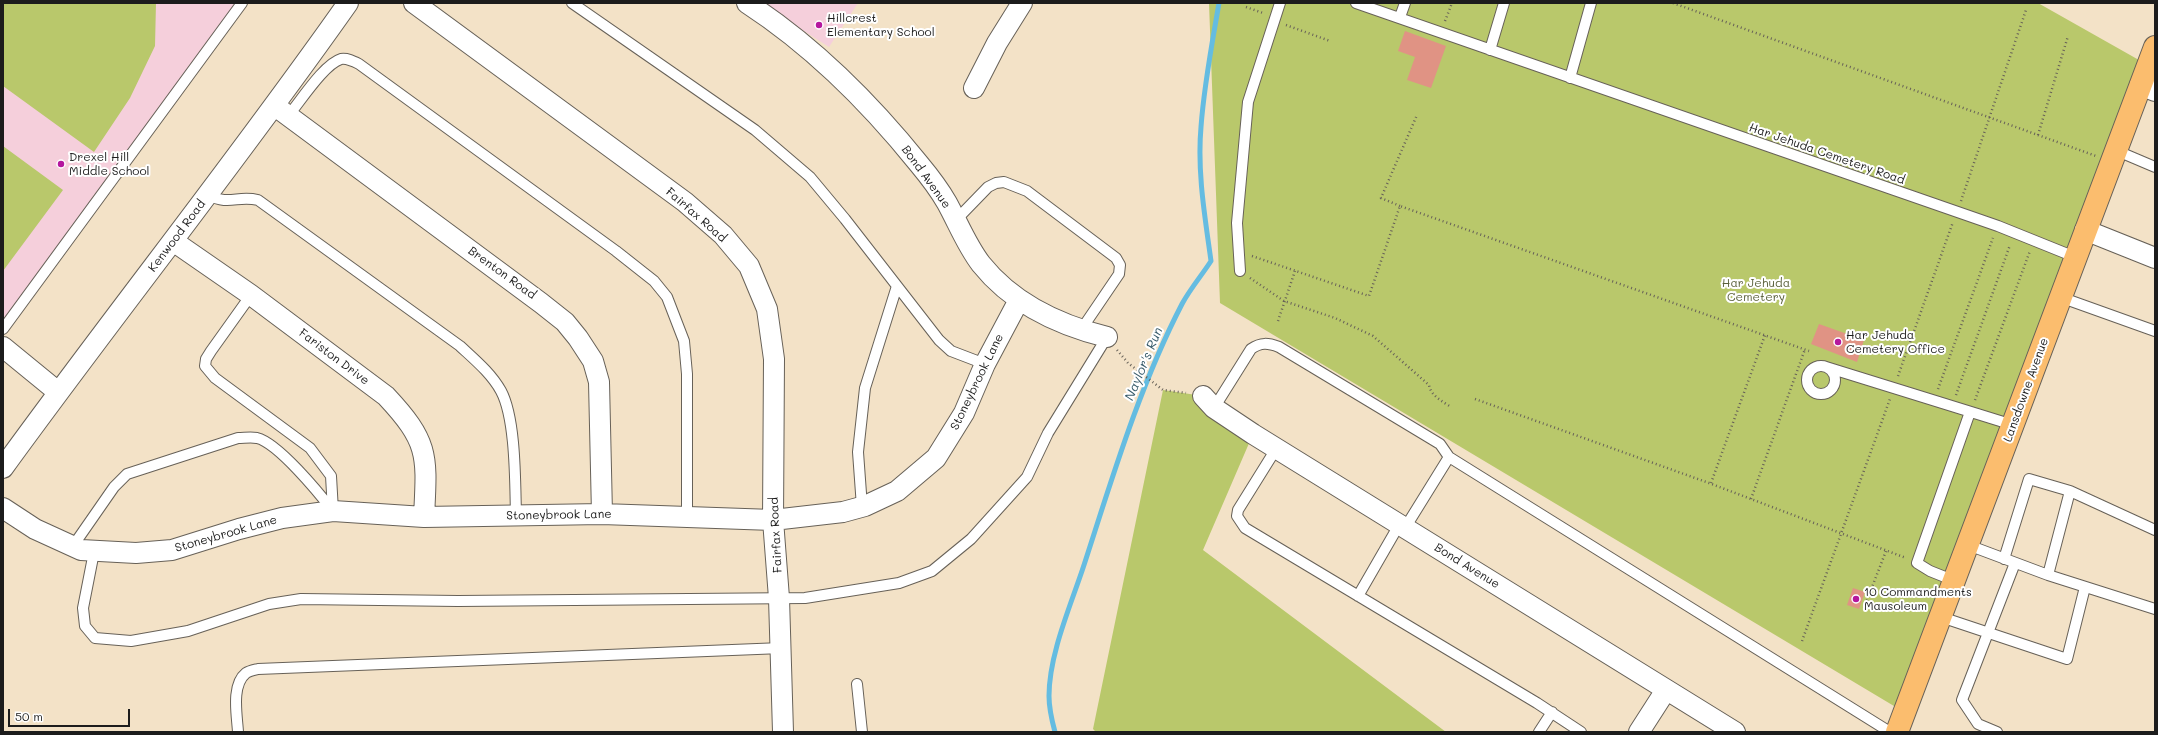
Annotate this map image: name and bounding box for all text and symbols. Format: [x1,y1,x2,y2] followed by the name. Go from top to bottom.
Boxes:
[827,11,935,39] place label: Hillcrest Elementary School
[814,20,824,30] marker: Hillcrest Elementary School
[1747,121,1907,187] street label: Har Jehuda Cemetery Road
[898,143,954,211] street label: Bond Avenue
[69,150,150,178] place label: Drexel Hill Middle School
[56,159,66,169] marker: Drexel Hill Middle School
[663,185,729,245] street label: Fairfax Road
[145,197,209,275] street label: Kenwood Road
[465,244,539,302] street label: Brenton Road
[1722,276,1790,304] park label: Har Jehuda Cemetery
[1122,325,1166,403] water label: Naylor's Run
[296,326,372,388] street label: Fariston Drive
[1846,328,1945,356] place label: Har Jehuda Cemetery Office
[947,331,1007,433] street label: Stoneybrook Lane
[2000,336,2052,444] street label: Lansdowne Avenue
[1833,337,1843,347] marker: Har Jehuda Cemetery Office
[767,497,785,573] street label: Fairfax Road
[506,507,612,523] street label: Stoneybrook Lane
[173,513,279,555] street label: Stoneybrook Lane
[1432,540,1502,592] street label: Bond Avenue
[1864,585,1972,613] place label: 10 Commandments Mausoleum
[1851,594,1861,604] marker: 10 Commandments Mausoleum
[10,701,132,727] scale bar
[15,708,43,724] text: 50 m

